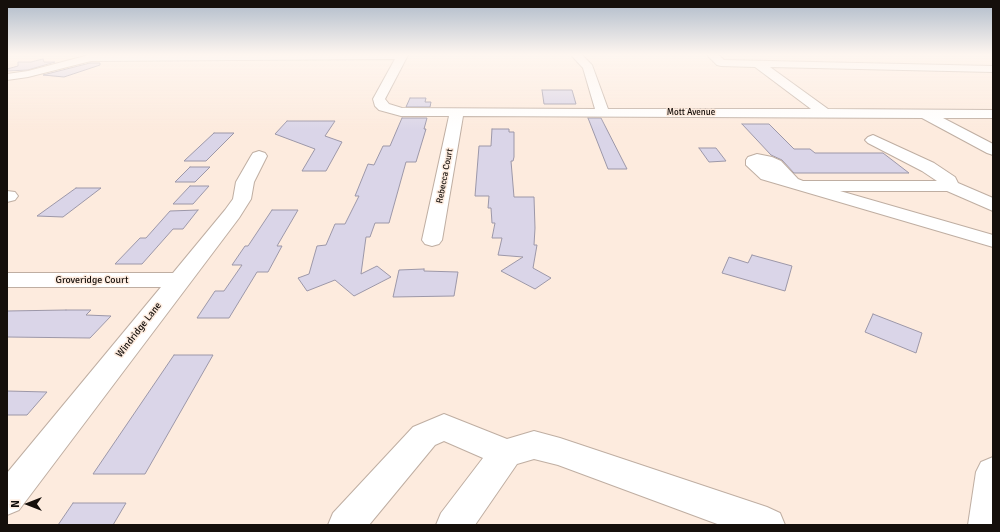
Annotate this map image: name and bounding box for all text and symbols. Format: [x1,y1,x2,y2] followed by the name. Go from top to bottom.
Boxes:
[667,108,715,118] street label: Mott Avenue
[434,148,456,204] street label: Rebecca Court
[56,274,128,286] street label: Groveridge Court
[114,300,164,360] street label: Windridge Lane
[8,484,48,524] north arrow
[9,500,22,508] text: N

